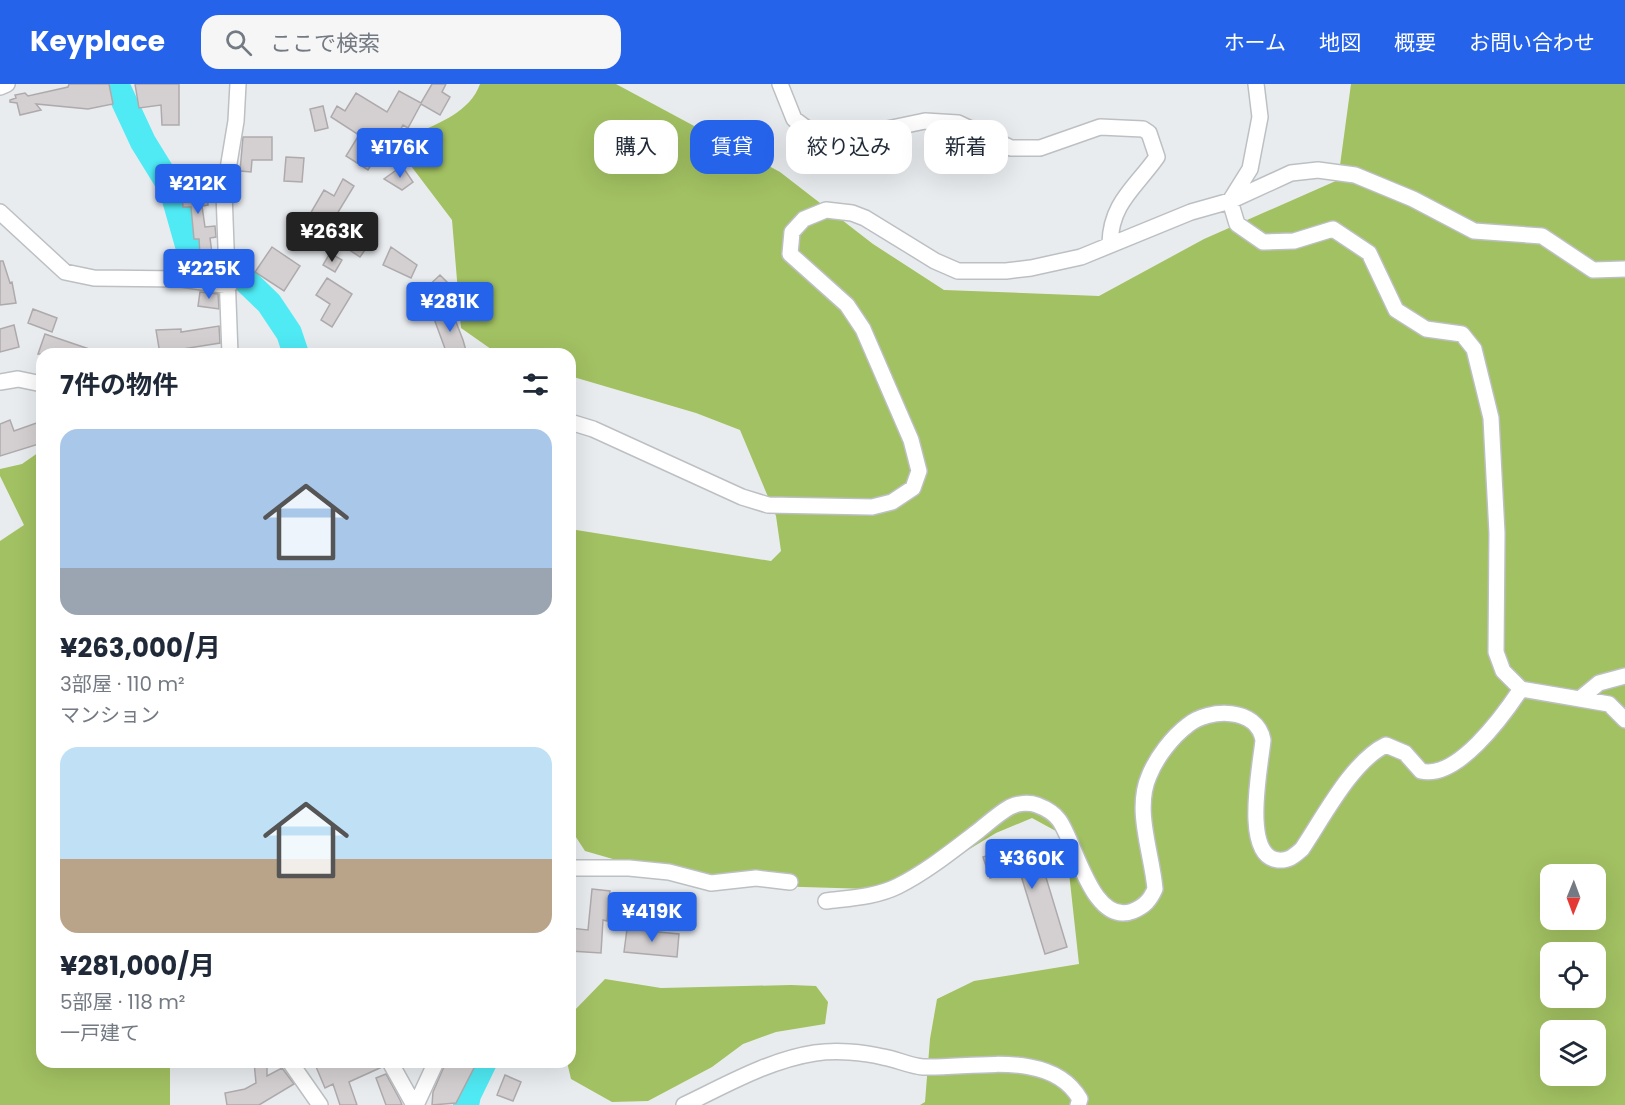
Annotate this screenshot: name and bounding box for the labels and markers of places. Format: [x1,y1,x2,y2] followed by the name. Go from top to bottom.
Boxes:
[358,128,442,179] pin: ¥176K
[156,164,240,215] pin: ¥212K
[290,212,374,263] pin: ¥263K
[167,249,251,300] pin: ¥225K
[408,282,492,333] pin: ¥281K
[990,839,1074,890] pin: ¥360K
[610,892,694,943] pin: ¥419K

